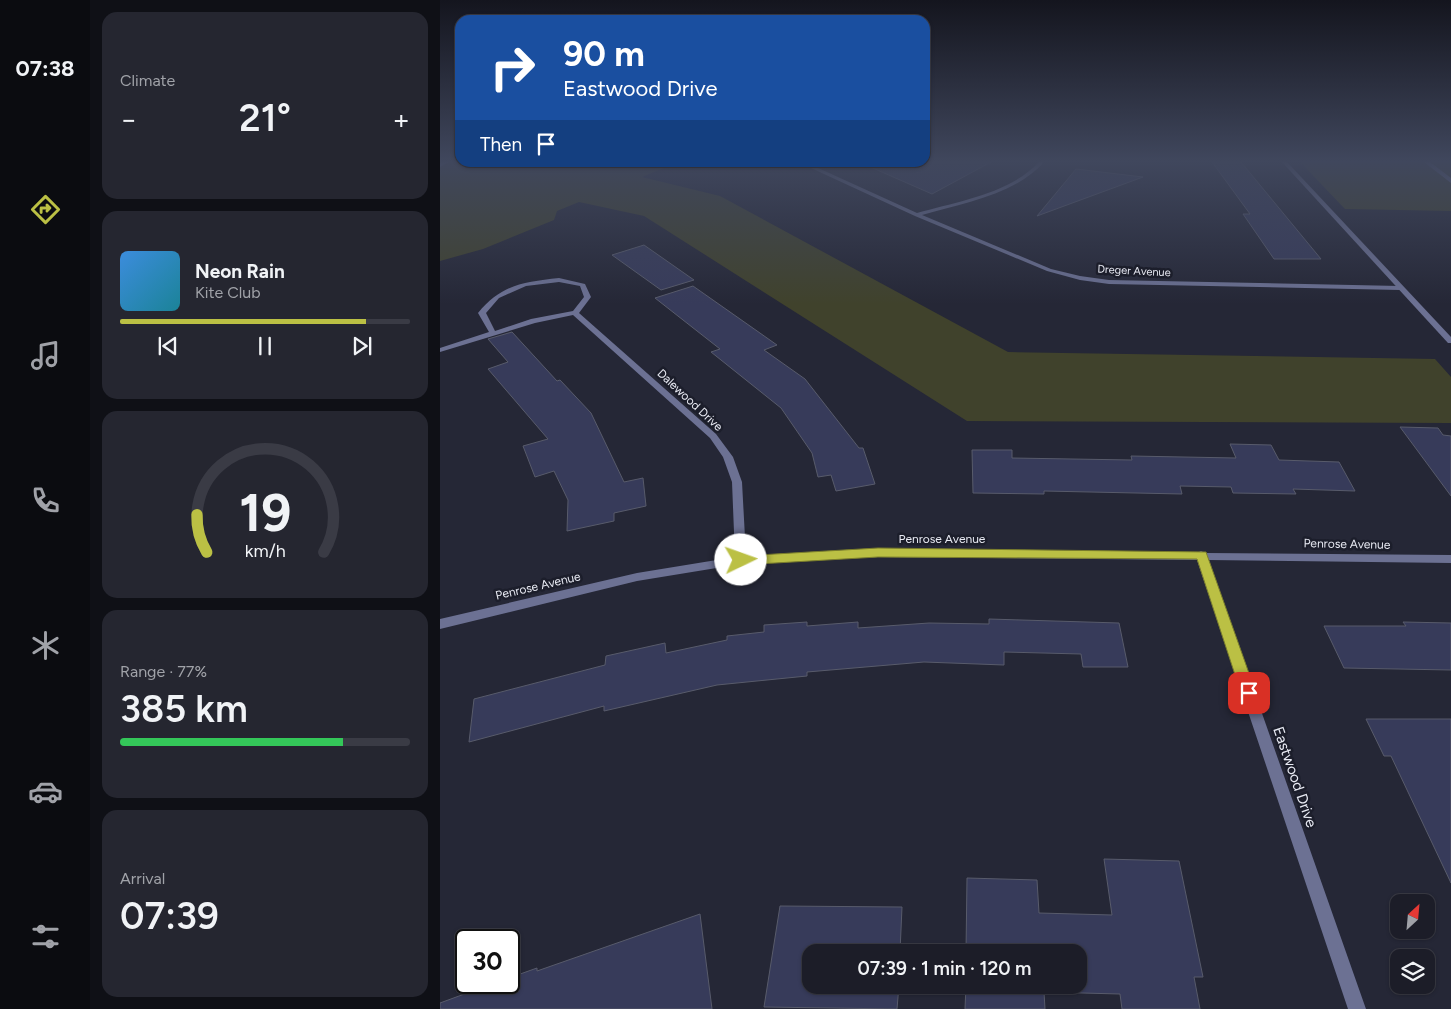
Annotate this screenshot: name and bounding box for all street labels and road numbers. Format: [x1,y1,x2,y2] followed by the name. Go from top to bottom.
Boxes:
[1097,263,1171,279] street label: Dreger Avenue
[654,366,726,434] street label: Dalewood Drive
[899,532,986,546] street label: Penrose Avenue
[1303,536,1391,552] street label: Penrose Avenue
[494,569,582,603] street label: Penrose Avenue
[1269,724,1321,830] street label: Eastwood Drive

